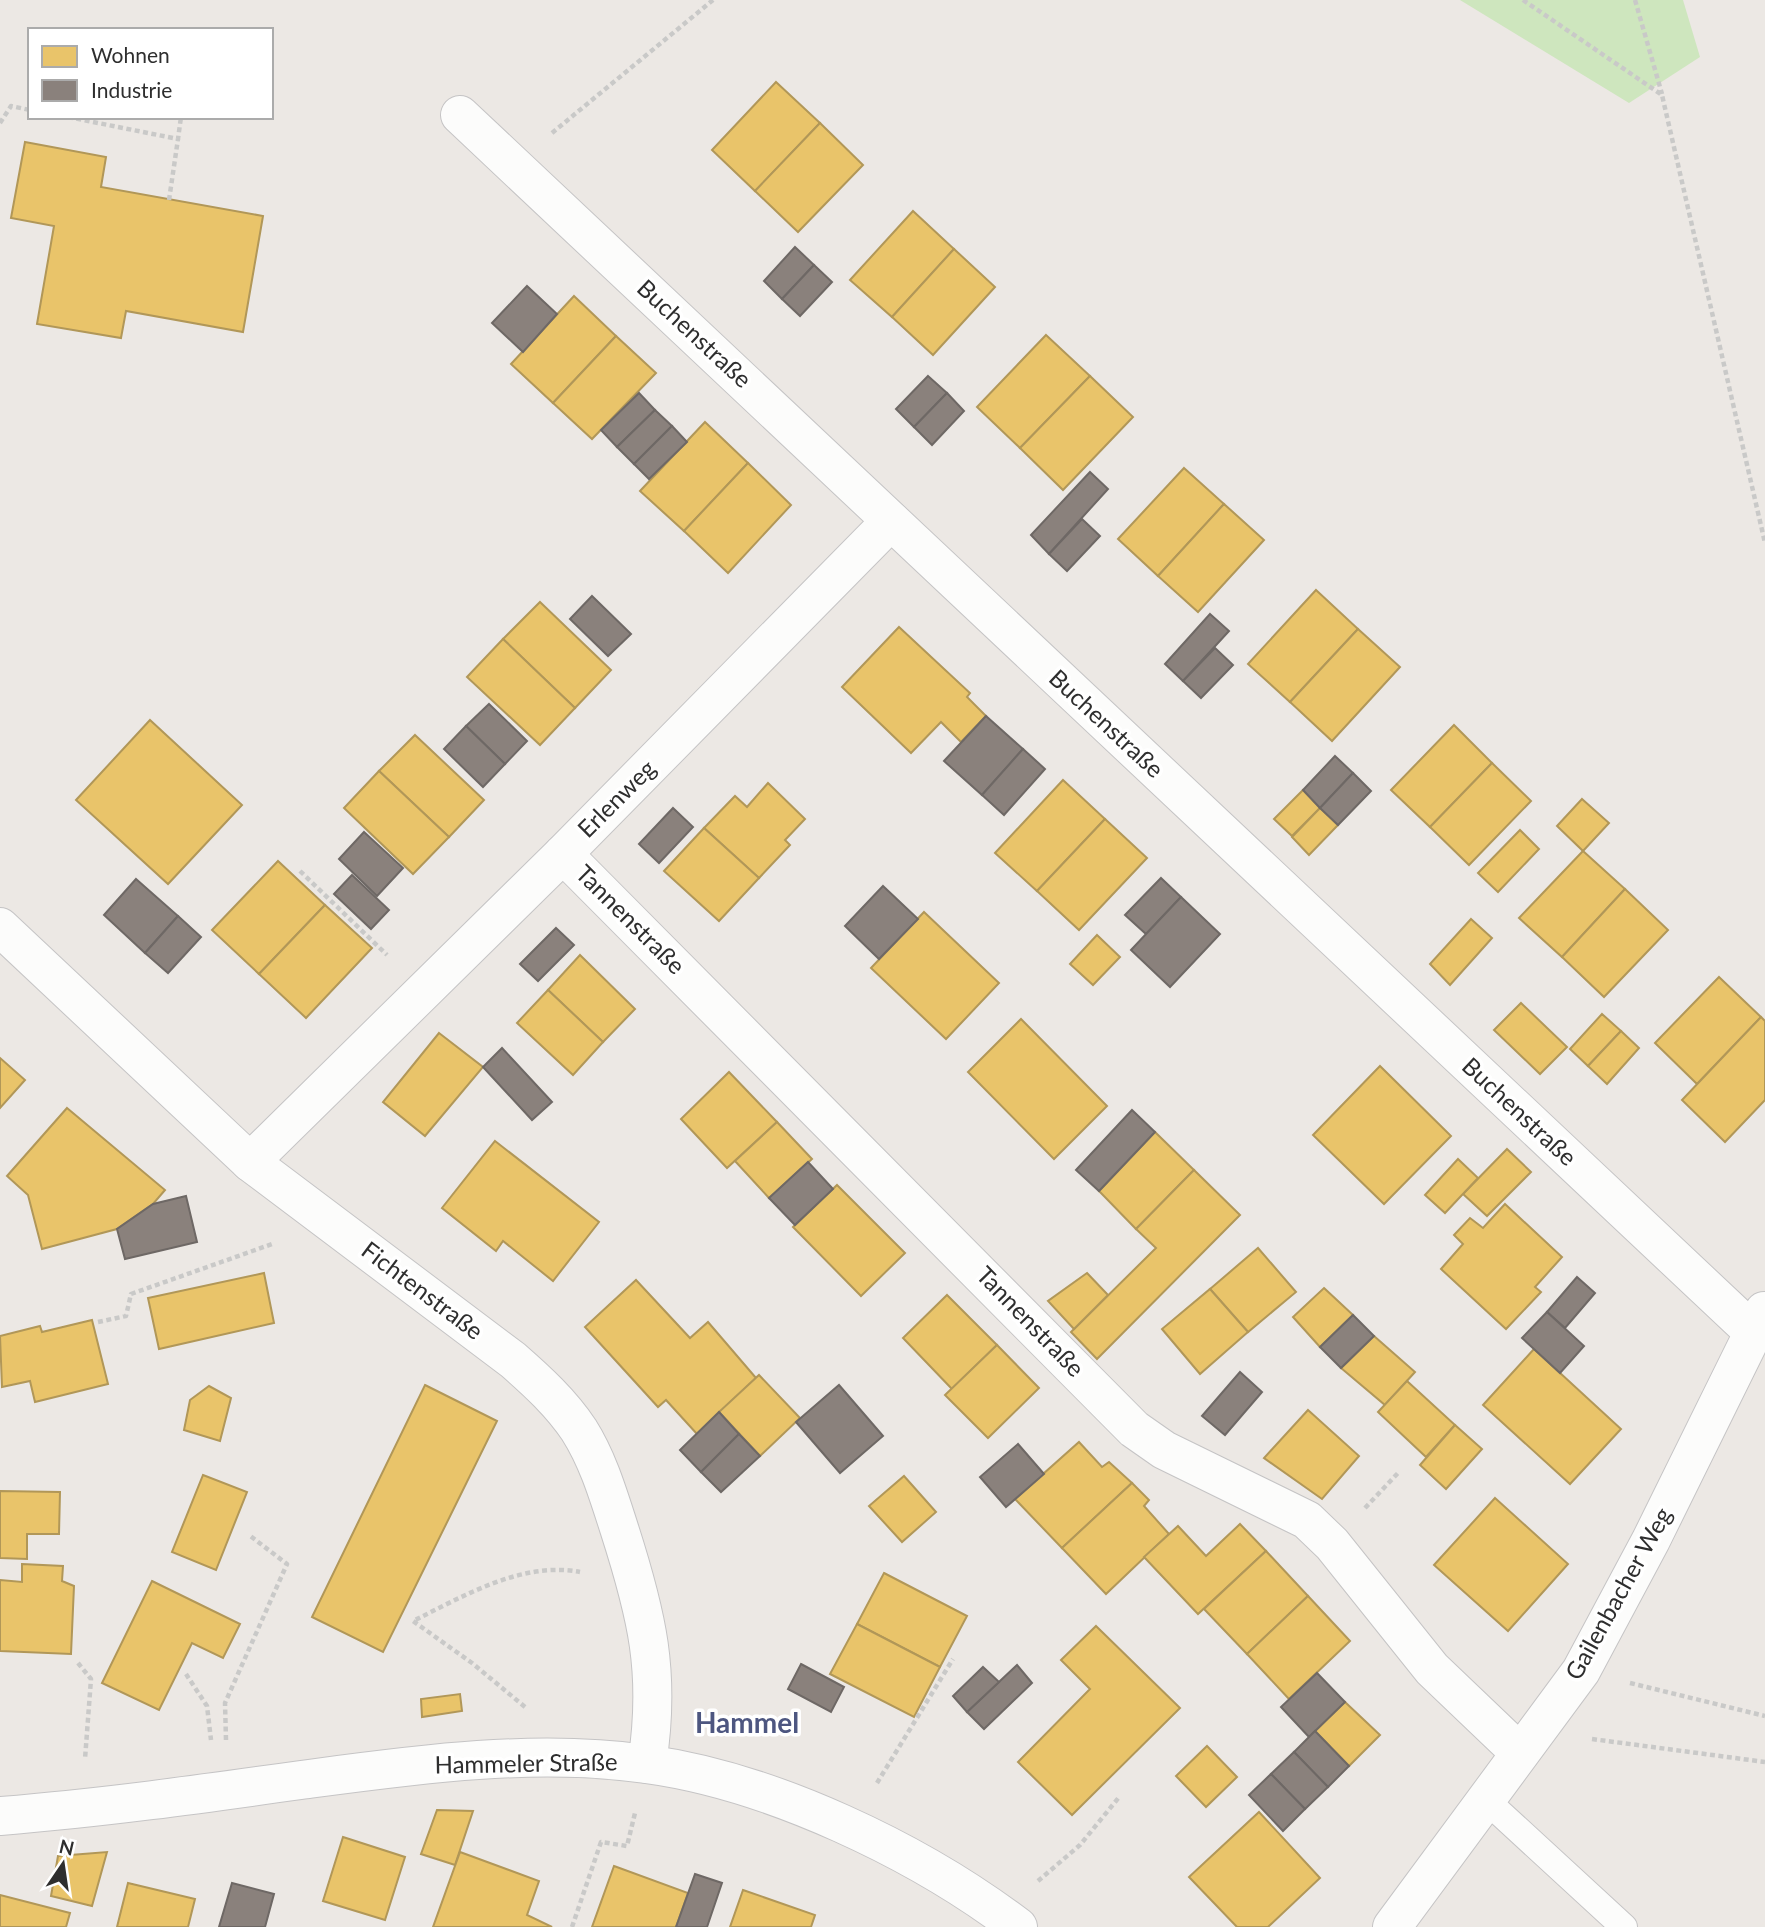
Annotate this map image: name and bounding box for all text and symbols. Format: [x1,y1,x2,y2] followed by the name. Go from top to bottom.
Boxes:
[28,28,273,119] legend
[91,42,170,67] text: Wohnen
[91,77,172,102] text: Industrie
[632,273,758,393] street label: Buchenstraße
[1044,663,1170,783] street label: Buchenstraße
[571,753,661,843] street label: Erlenweg
[571,858,692,979] street label: Tannenstraße
[1457,1051,1583,1171] street label: Buchenstraße
[356,1235,489,1345] street label: Fichtenstraße
[971,1260,1091,1382] street label: Tannenstraße
[1558,1502,1677,1684] street label: Gailenbacher Weg
[695,1705,799,1739] district label: Hammel
[434,1746,618,1779] street label: Hammeler Straße
[28,1829,98,1899] north arrow
[57,1834,77,1860] text: N

